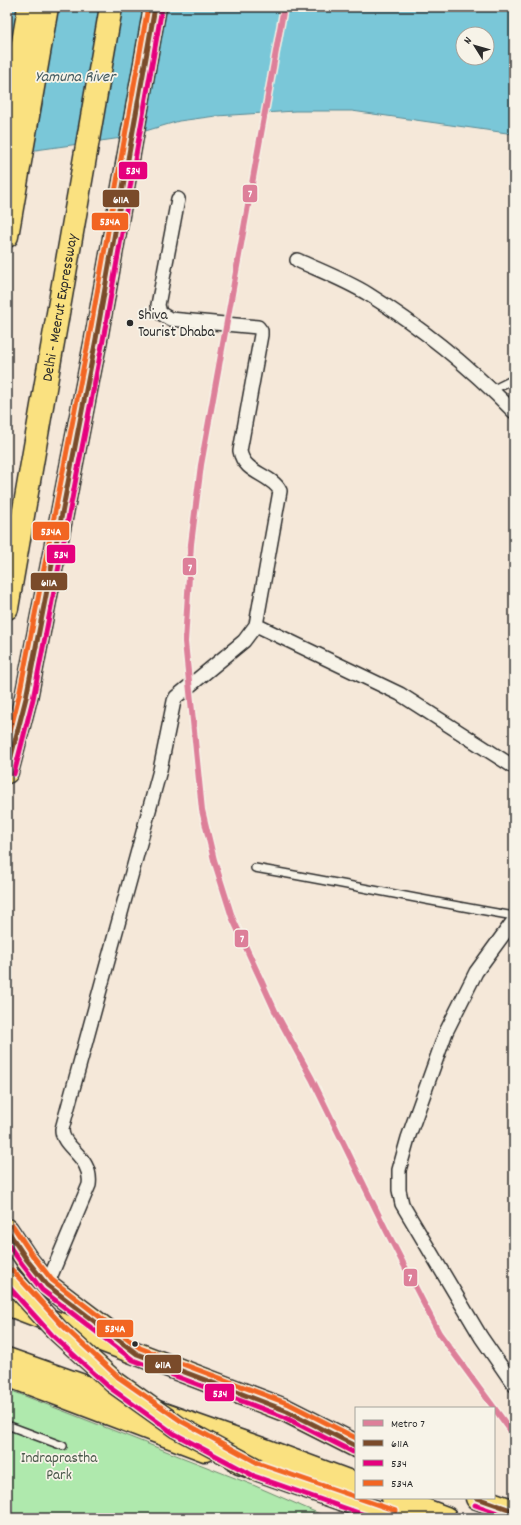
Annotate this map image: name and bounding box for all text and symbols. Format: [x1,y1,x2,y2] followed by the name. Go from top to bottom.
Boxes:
[455,26,495,66] north arrow
[461,34,477,48] text: N
[35,66,117,89] water label: Yamuna River
[118,161,148,180] line badge: 534
[126,164,140,180] text: 534
[242,184,258,203] line badge: 7
[248,187,253,203] text: 7
[102,189,140,208] line badge: 611A
[113,193,129,209] text: 611A
[91,212,129,231] line badge: 534A
[100,215,120,231] text: 534A
[37,231,85,383] street label: Delhi - Meerut Expressway
[138,305,216,344] place label: Shiva Tourist Dhaba
[125,318,135,328] marker: Shiva Tourist Dhaba
[32,521,70,541] line badge: 534A
[41,525,61,541] text: 534A
[46,544,76,564] line badge: 534
[54,548,68,564] text: 534
[182,557,197,576] line badge: 7
[188,561,193,577] text: 7
[30,572,68,591] line badge: 611A
[41,576,57,592] text: 611A
[234,929,249,948] line badge: 7
[240,932,245,948] text: 7
[403,1268,418,1287] line badge: 7
[408,1271,413,1287] text: 7
[96,1319,134,1338] line badge: 534A
[105,1322,125,1338] text: 534A
[130,1339,140,1349] unlabelled marker
[144,1354,182,1374] line badge: 611A
[155,1358,171,1374] text: 611A
[204,1383,235,1402] line badge: 534
[213,1387,227,1403] text: 534
[355,1407,495,1499] legend
[391,1416,425,1433] text: Metro 7
[391,1436,409,1453] text: 611A
[21,1448,98,1487] park label: Indraprastha Park
[391,1456,407,1473] text: 534
[391,1476,414,1493] text: 534A

